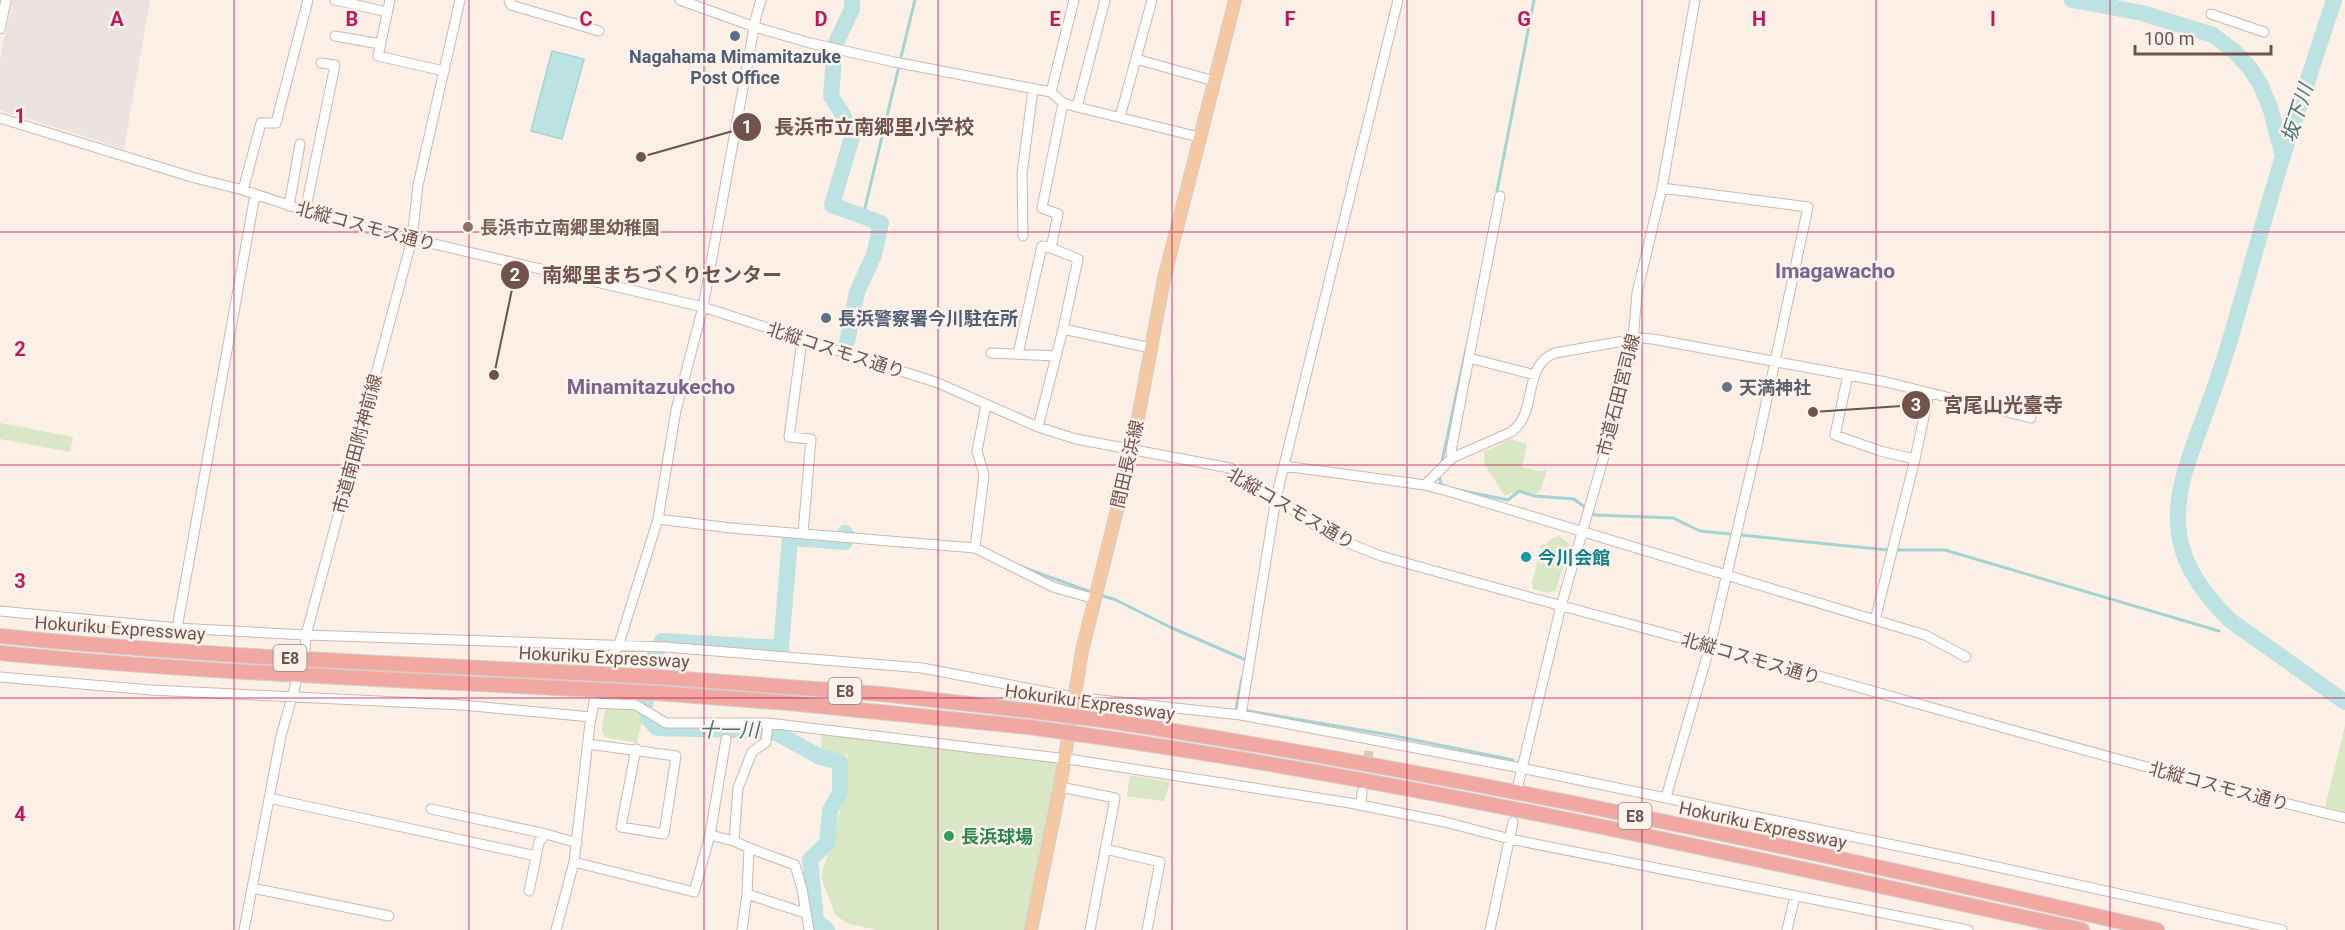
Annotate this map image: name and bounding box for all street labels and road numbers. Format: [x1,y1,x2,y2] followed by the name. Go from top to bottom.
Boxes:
[294,197,438,255] street label: 北縦コスモス通り
[764,318,908,382] street label: 北縦コスモス通り
[1593,331,1643,459] street label: 市道石田宮司線
[328,372,386,516] street label: 市道南田附神前線
[1107,418,1147,510] street label: 間田長浜線
[1223,463,1359,553] street label: 北縦コスモス通り
[34,612,207,644] street label: Hokuriku Expressway
[1679,628,1823,688] street label: 北縦コスモス通り
[518,642,690,672] street label: Hokuriku Expressway
[274,645,306,671] road number: E8
[828,678,862,704] road number: E8
[1004,680,1177,724] street label: Hokuriku Expressway
[2147,757,2291,815] street label: 北縦コスモス通り
[1677,797,1849,853] street label: Hokuriku Expressway
[1618,803,1652,829] road number: E8

